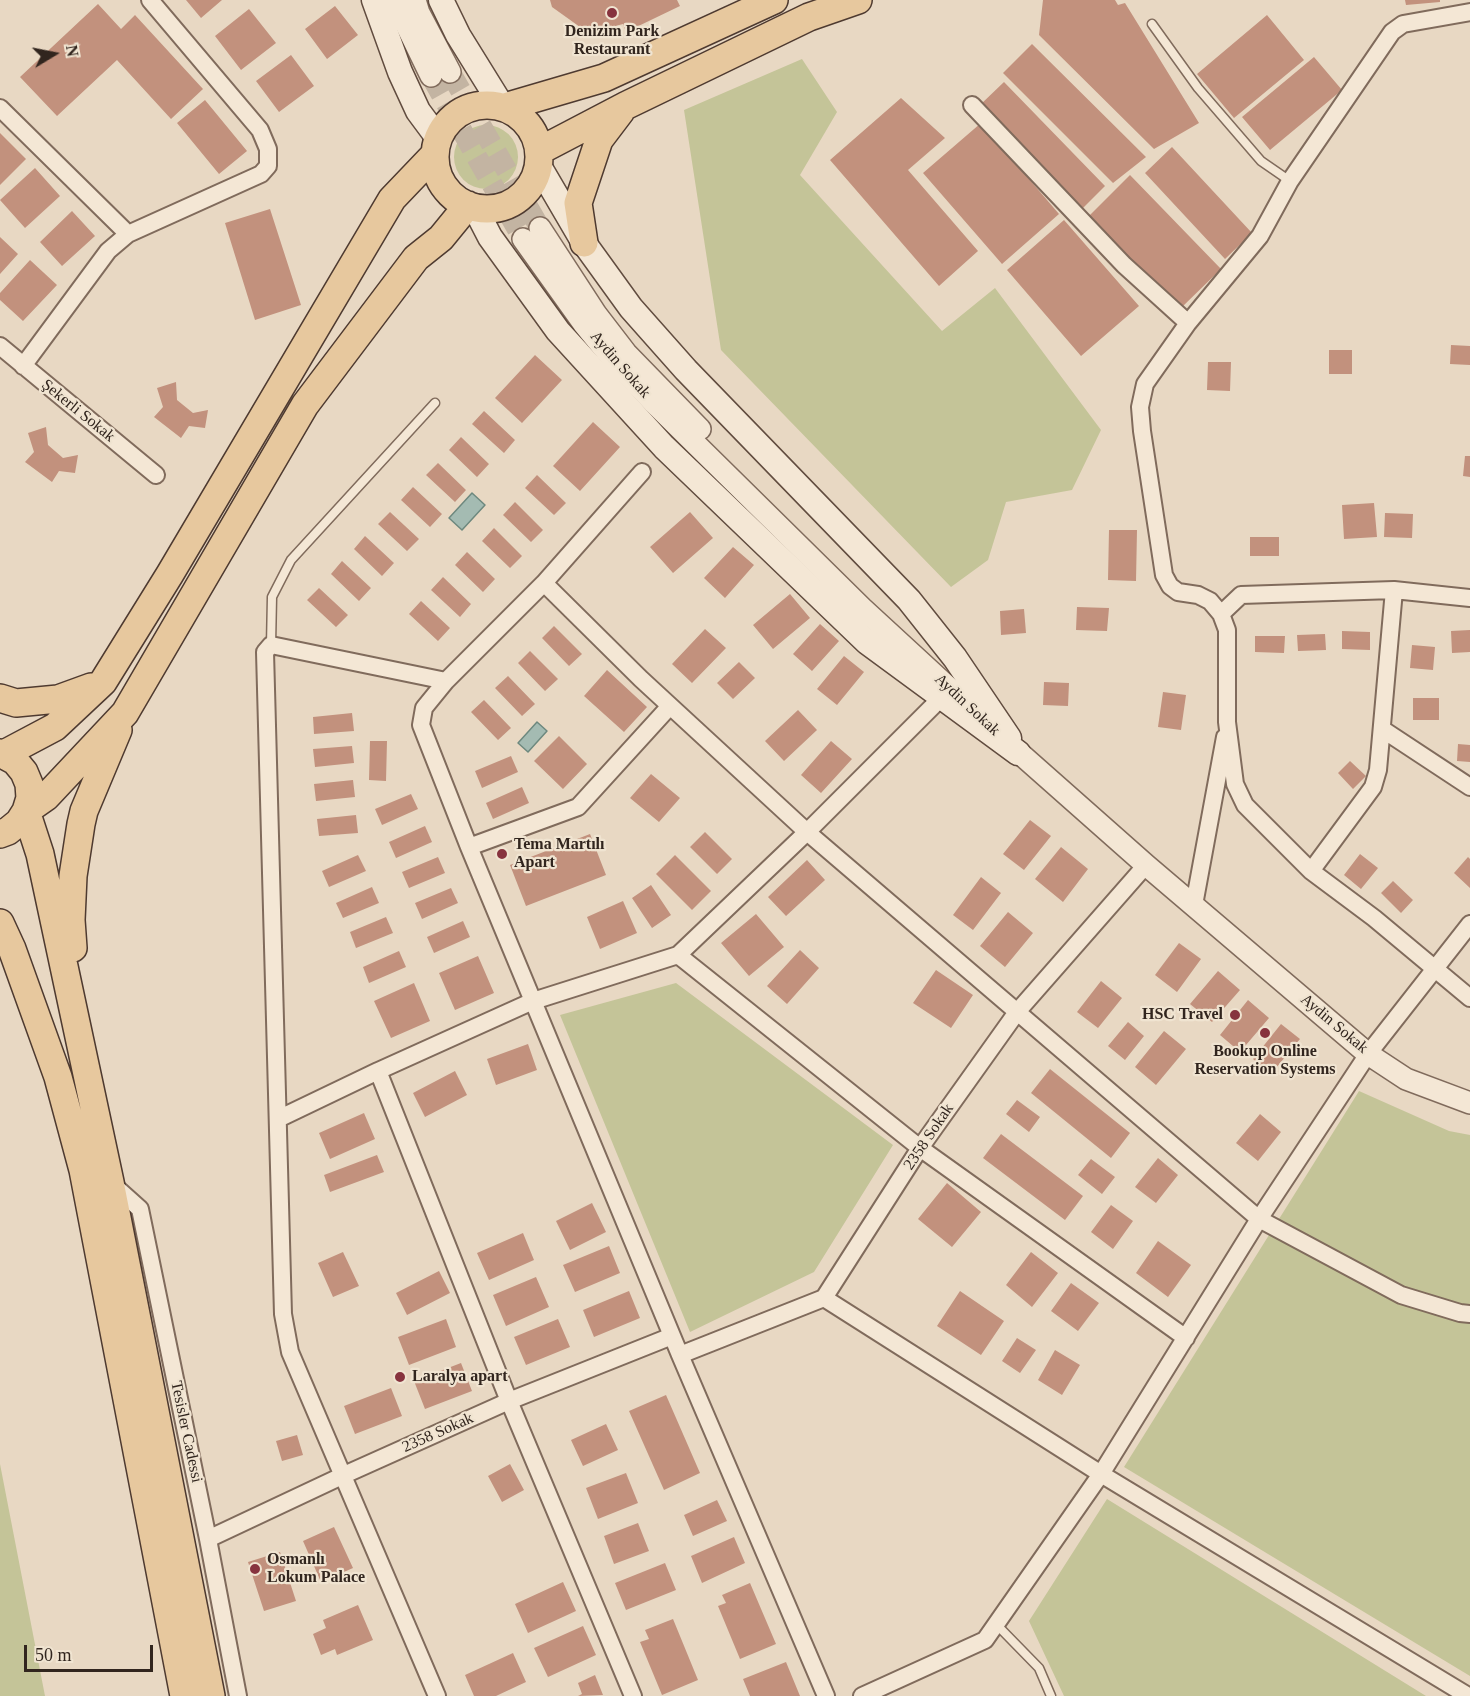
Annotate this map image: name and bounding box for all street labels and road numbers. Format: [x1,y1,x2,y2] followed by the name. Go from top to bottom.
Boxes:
[586,328,654,402] street label: Aydin Sokak
[37,375,119,447] street label: Şekerli Sokak
[930,670,1004,740] street label: Aydin Sokak
[1296,990,1372,1058] street label: Aydin Sokak
[900,1100,958,1174] street label: 2358 Sokak
[166,1379,206,1485] street label: Tesisler Cadessi
[399,1409,477,1457] street label: 2358 Sokak

